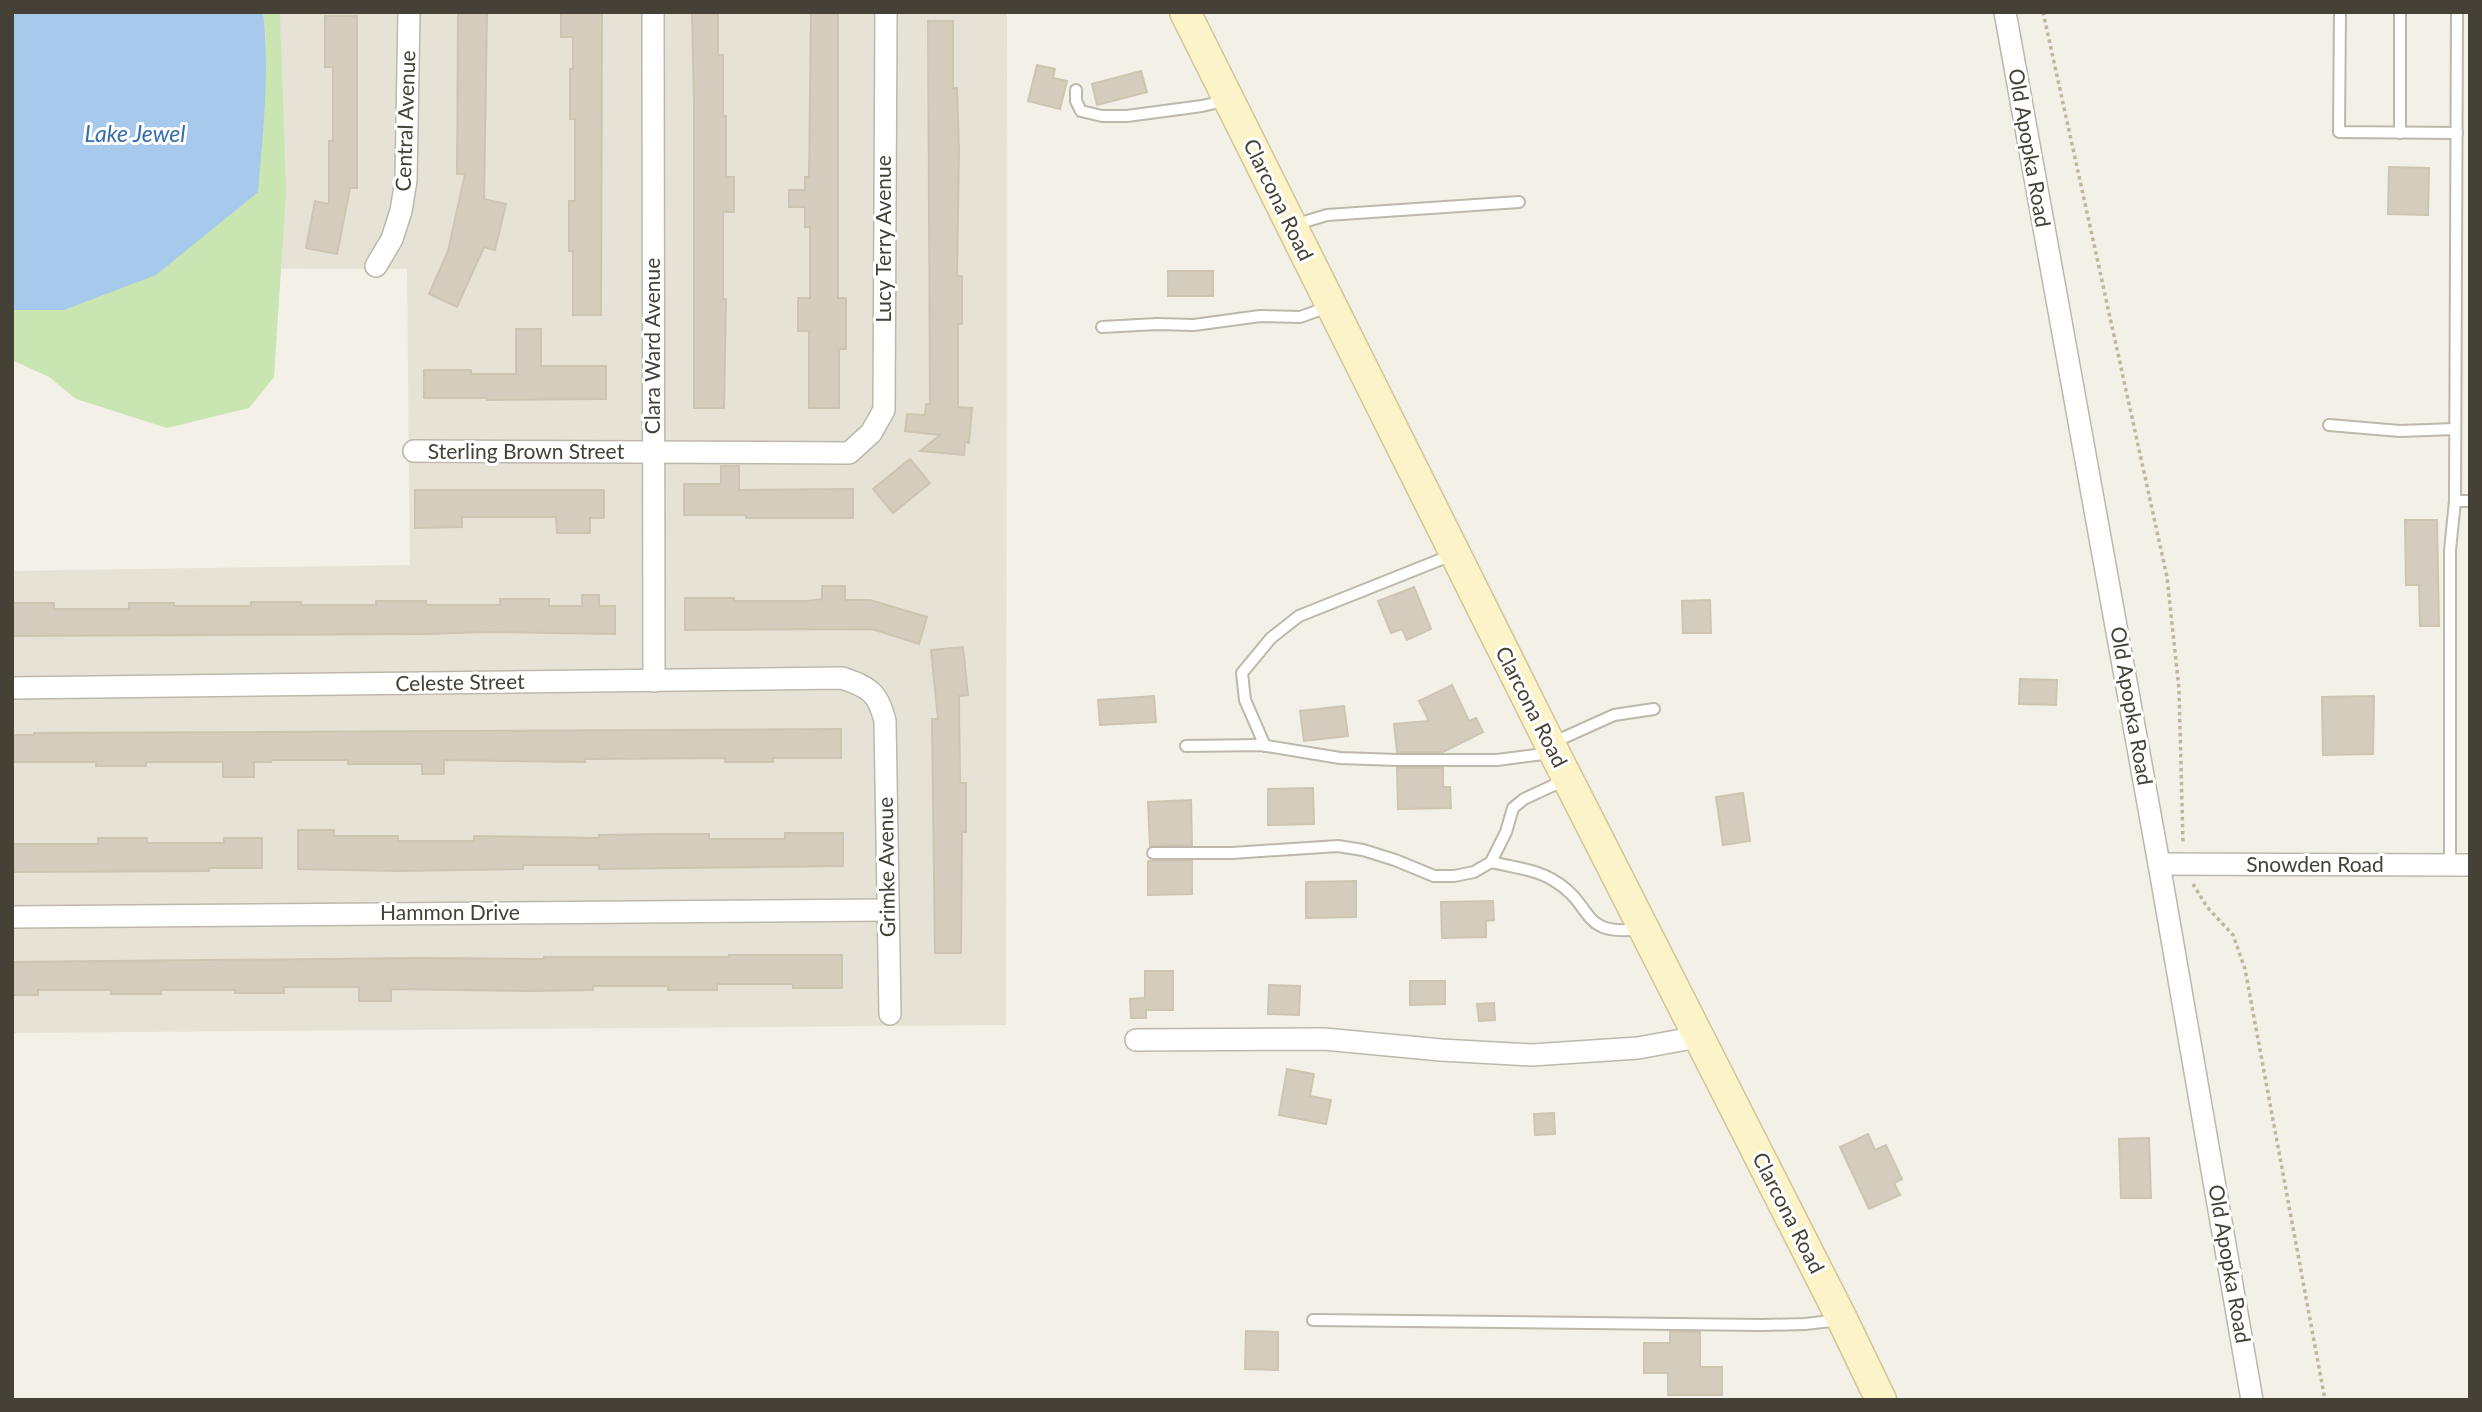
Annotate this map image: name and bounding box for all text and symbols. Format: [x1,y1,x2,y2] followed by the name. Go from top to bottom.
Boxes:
[390,50,419,192] street label: Central Avenue
[2004,66,2057,229] street label: Old Apopka Road
[85,119,185,147] water label: Lake Jewel
[1239,134,1320,264] street label: Clarcona Road
[870,155,895,323] street label: Lucy Terry Avenue
[639,258,664,434] street label: Clara Ward Avenue
[428,438,625,463] street label: Sterling Brown Street
[2106,624,2159,787] street label: Old Apopka Road
[1491,642,1574,771] street label: Clarcona Road
[395,668,525,695] street label: Celeste Street
[872,797,899,937] street label: Grimke Avenue
[2246,851,2384,876] street label: Snowden Road
[380,899,520,924] street label: Hammon Drive
[1748,1148,1831,1277] street label: Clarcona Road
[2204,1182,2257,1345] street label: Old Apopka Road

